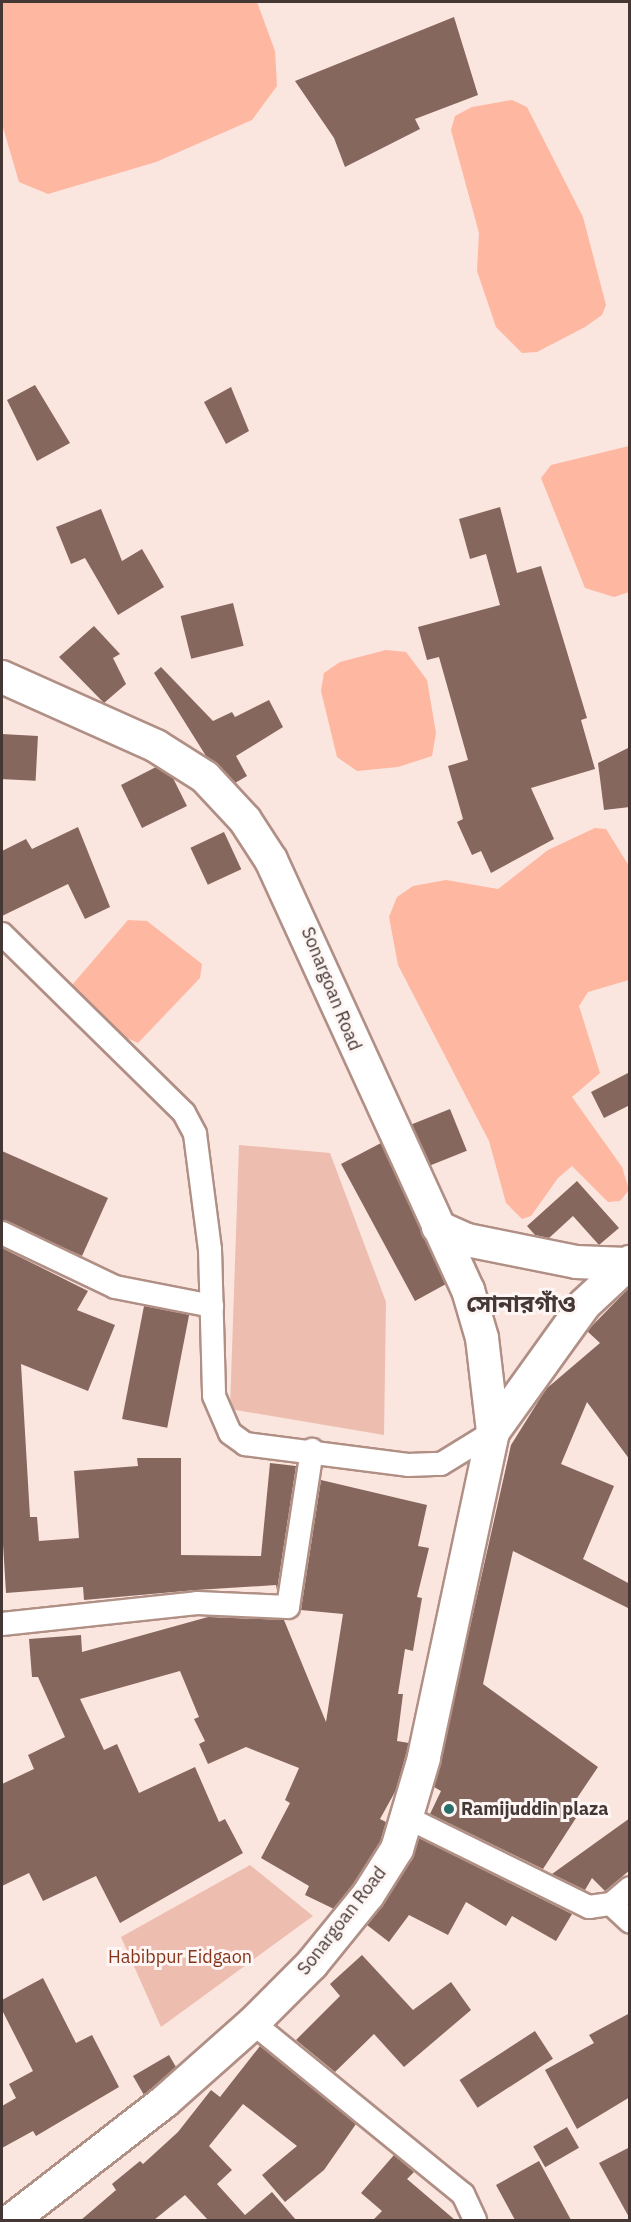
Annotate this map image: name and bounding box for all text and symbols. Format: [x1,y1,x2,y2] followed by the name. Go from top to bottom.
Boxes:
[296,924,366,1054] street label: Sonargoan Road
[466,1290,576,1318] district label: সোনারগাঁও
[461,1798,609,1820] place label: Ramijuddin plaza
[442,1802,456,1816] marker: Ramijuddin plaza
[293,1863,391,1979] street label: Sonargoan Road
[108,1946,252,1968] park label: Habibpur Eidgaon

